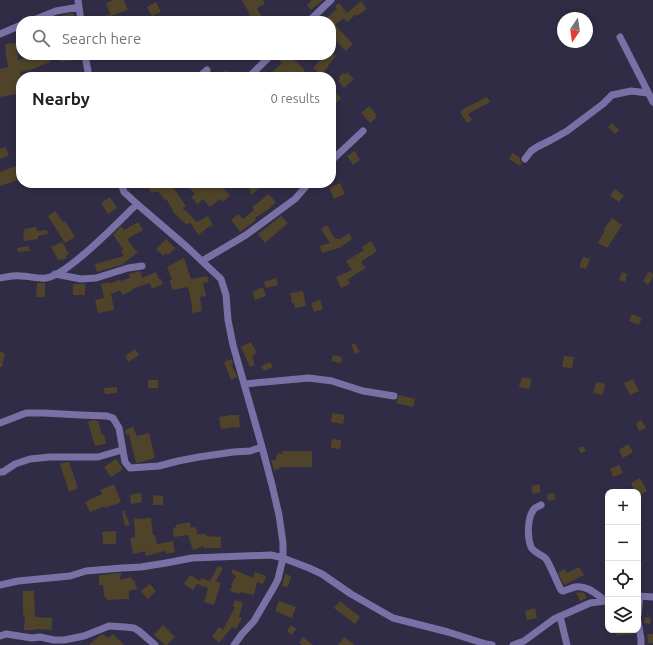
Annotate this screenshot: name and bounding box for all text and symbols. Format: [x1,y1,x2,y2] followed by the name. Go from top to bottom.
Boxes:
[557,12,593,48] north arrow
[16,16,336,60] search box
[30,27,52,49] icon: search
[62,30,141,47] text: Search here
[32,89,90,108] text: Nearby
[270,91,320,105] text: 0 results
[605,489,641,633] map controls
[605,489,641,525] button: +
[605,525,641,561] button: −
[605,561,641,597] button: locate
[605,597,641,633] button: layers

